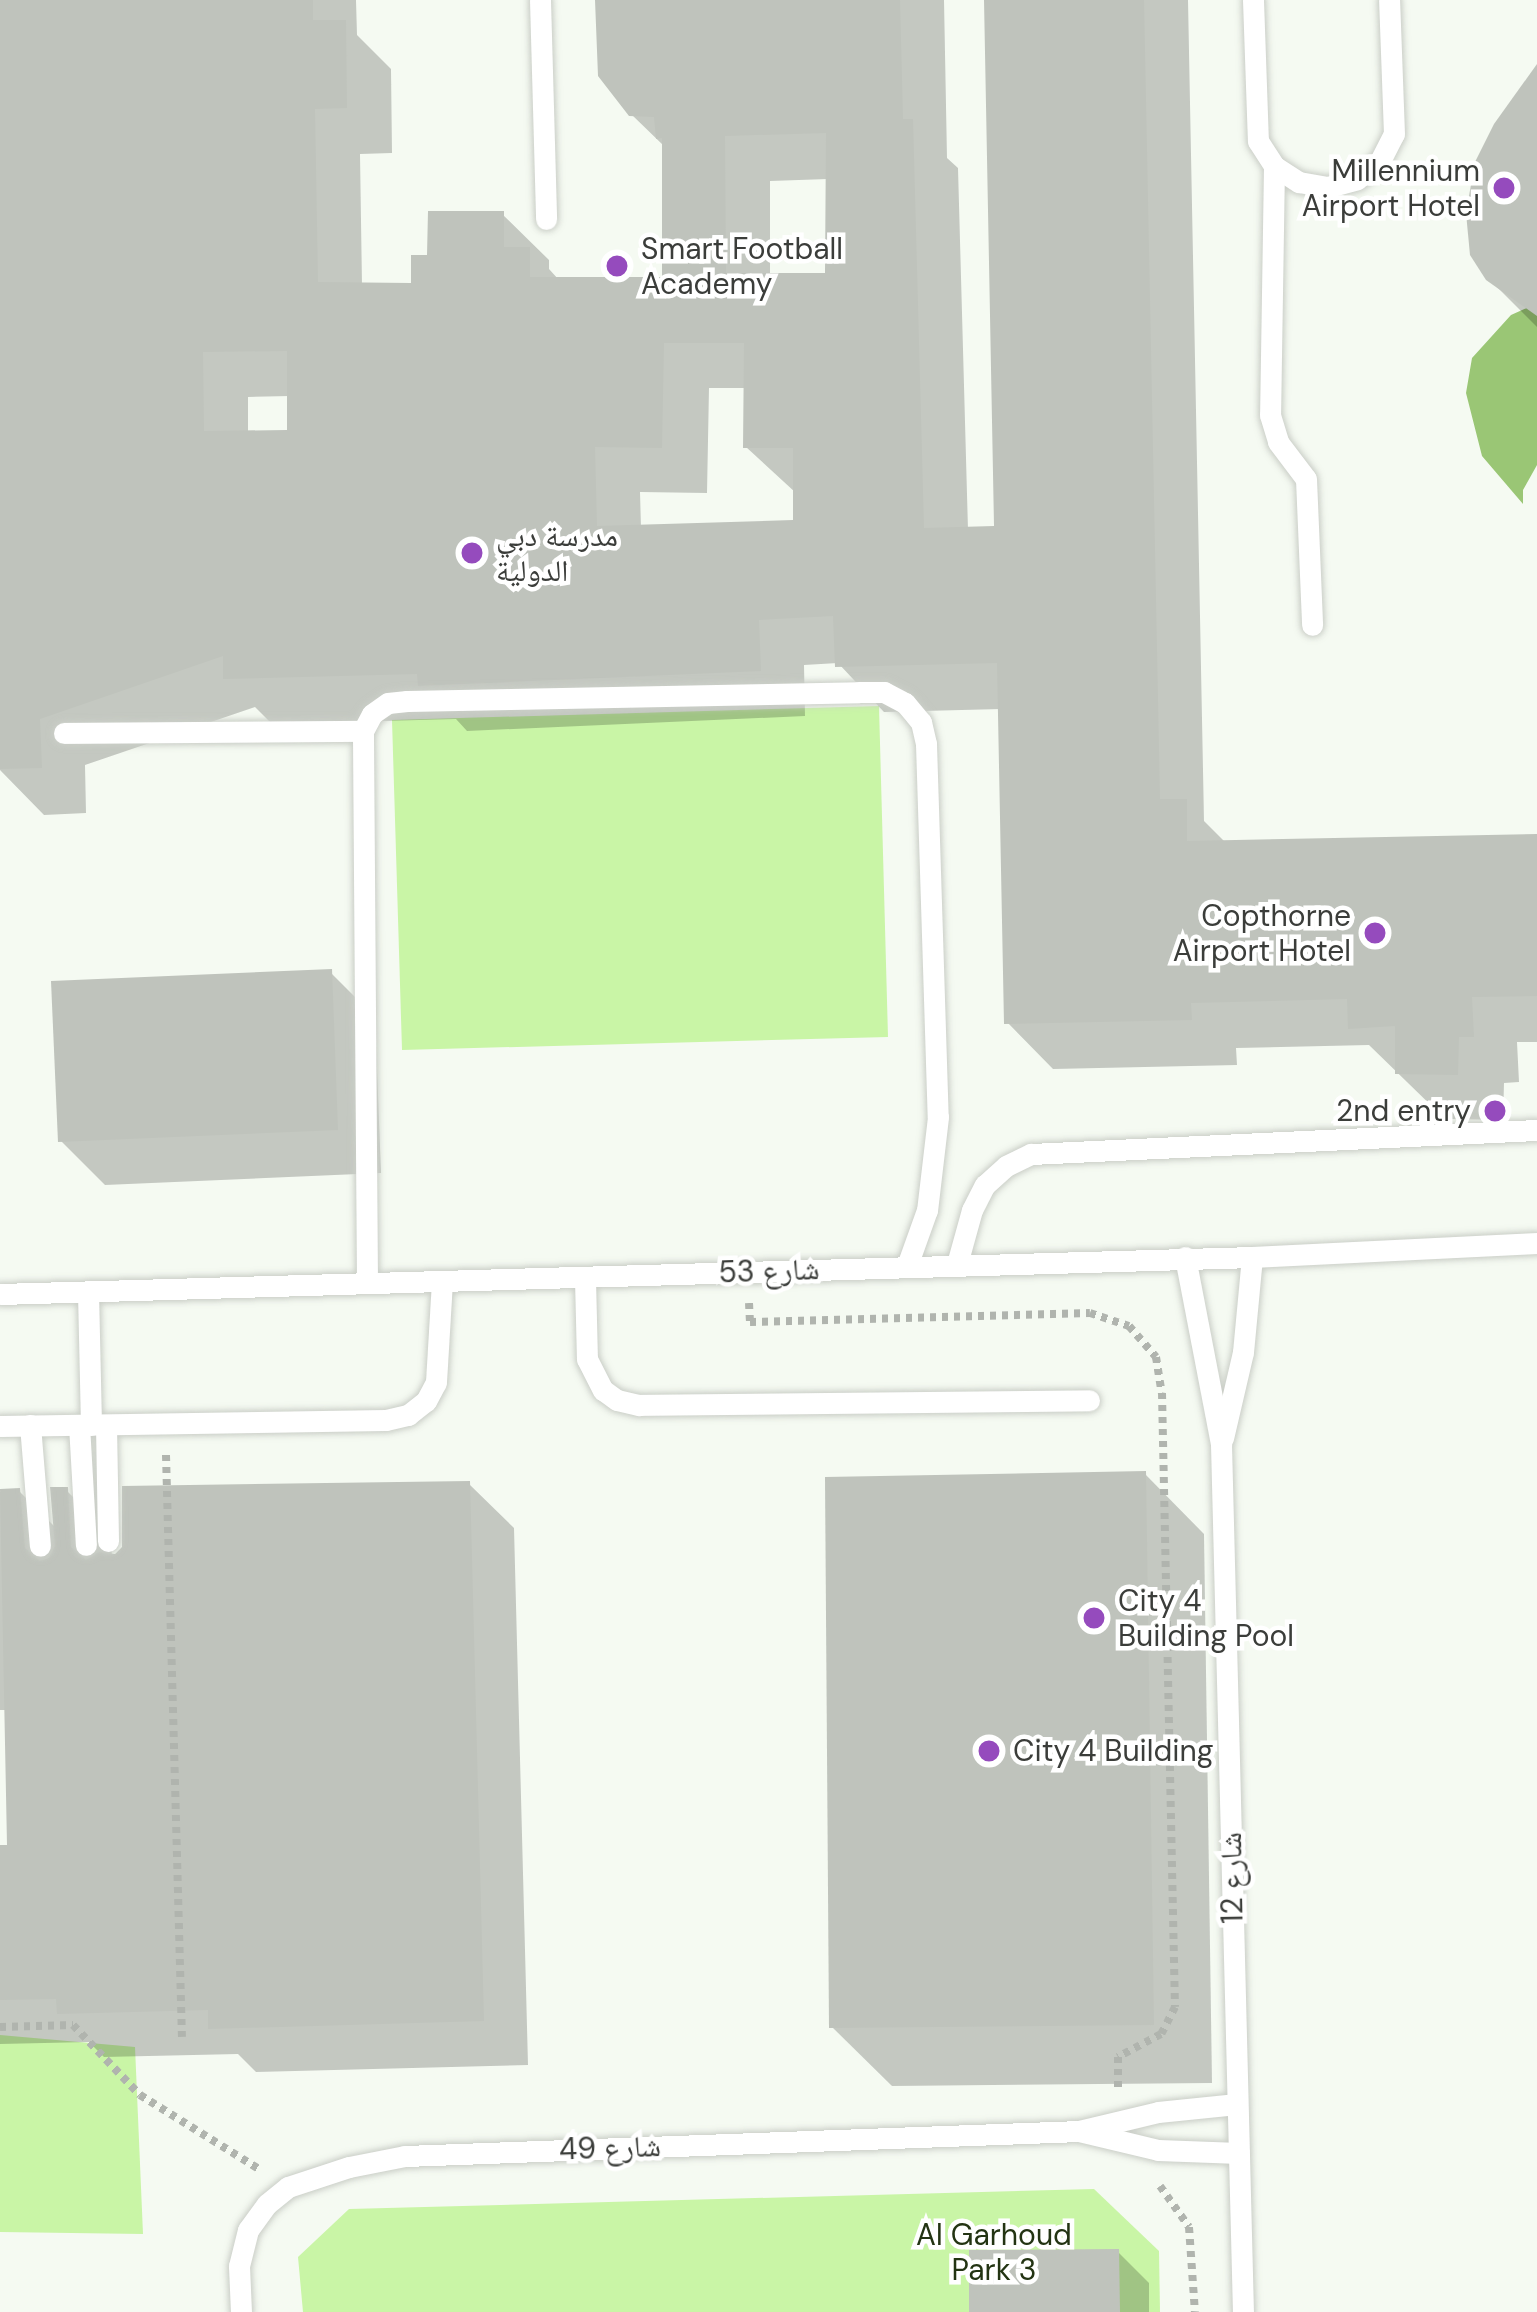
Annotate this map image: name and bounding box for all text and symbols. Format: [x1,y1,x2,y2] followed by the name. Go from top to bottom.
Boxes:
[1302,153,1480,224] place label: Millennium Airport Hotel
[1491,175,1517,201] marker: Millennium Airport Hotel
[641,231,843,302] place label: Smart Football Academy
[604,253,630,279] marker: Smart Football Academy
[496,518,618,588] place label: مدرسة دبي الدولية
[459,540,485,566] marker: مدرسة دبي الدولية
[1173,898,1351,968] place label: Copthorne Airport Hotel
[1362,920,1388,946] marker: Copthorne Airport Hotel
[1336,1093,1471,1129] place label: 2nd entry
[1482,1098,1508,1124] marker: 2nd entry
[718,1251,820,1291] street label: شارع 53
[1118,1583,1294,1654] place label: City 4 Building Pool
[1081,1605,1107,1631] marker: City 4 Building Pool
[1013,1733,1213,1769] place label: City 4 Building
[976,1738,1002,1764] marker: City 4 Building
[1213,1832,1251,1924] street label: شارع 12
[558,2128,662,2168] street label: شارع 49
[916,2217,1072,2288] park label: Al Garhoud Park 3

